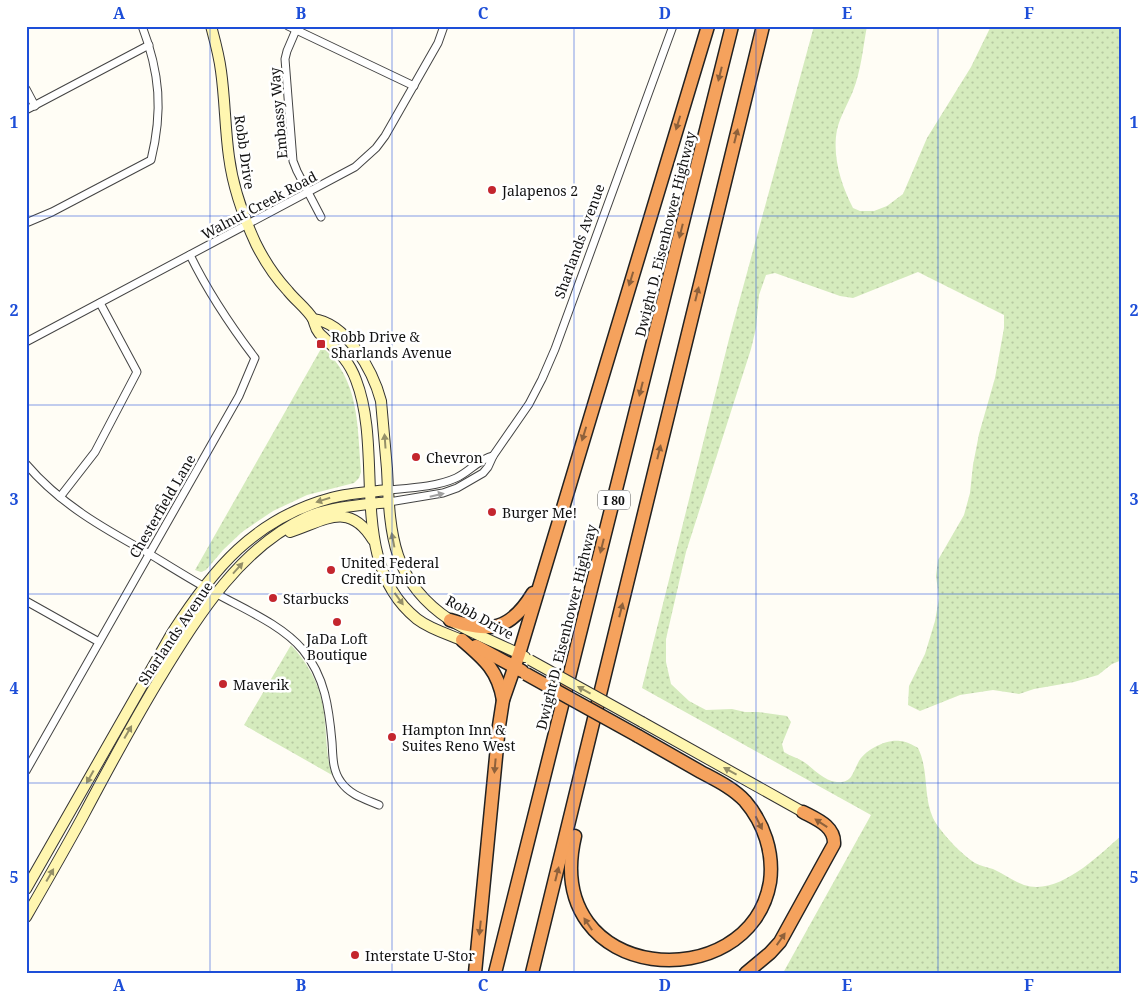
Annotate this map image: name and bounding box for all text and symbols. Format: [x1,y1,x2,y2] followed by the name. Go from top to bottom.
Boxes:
[113,2,126,24] text: A
[296,2,307,24] text: B
[478,2,489,24] text: C
[659,2,671,24] text: D
[842,2,852,24] text: E
[1024,2,1034,24] text: F
[265,66,291,160] street label: Embassy Way
[716,66,724,81] one-way arrow
[9,111,19,133] text: 1
[1129,111,1139,133] text: 1
[230,114,260,190] street label: Robb Drive
[673,116,681,131] one-way arrow
[630,129,700,339] street label: Dwight D. Eisenhower Highway
[732,129,740,144] one-way arrow
[198,166,320,243] street label: Walnut Creek Road
[501,181,578,200] place label: Jalapenos 2
[549,181,609,301] street label: Sharlands Avenue
[486,184,498,196] marker: Jalapenos 2
[677,224,685,239] one-way arrow
[626,271,634,286] one-way arrow
[693,287,701,302] one-way arrow
[9,299,19,321] text: 2
[1129,299,1139,321] text: 2
[331,327,452,362] place label: Robb Drive & Sharlands Avenue
[315,338,327,350] marker: Robb Drive & Sharlands Avenue
[637,381,645,396] one-way arrow
[580,427,588,442] one-way arrow
[380,433,388,449] one-way arrow
[655,445,663,460] one-way arrow
[426,448,483,467] place label: Chevron
[125,451,199,561] street label: Chesterfield Lane
[410,451,422,463] marker: Chevron
[9,488,19,510] text: 3
[1129,488,1139,510] text: 3
[429,490,445,498] one-way arrow
[598,490,630,510] road number: I 80
[316,497,331,504] one-way arrow
[502,503,577,522] place label: Burger Me!
[486,506,498,518] marker: Burger Me!
[531,522,601,732] street label: Dwight D. Eisenhower Highway
[389,531,397,547] one-way arrow
[598,539,606,554] one-way arrow
[341,553,440,588] place label: United Federal Credit Union
[232,563,244,575] one-way arrow
[325,564,337,576] marker: United Federal Credit Union
[133,578,217,688] street label: Sharlands Avenue
[283,589,349,608] place label: Starbucks
[443,591,517,643] street label: Robb Drive
[267,592,279,604] marker: Starbucks
[394,592,404,606] one-way arrow
[617,603,625,618] one-way arrow
[331,616,343,628] marker: JaDa Loft Boutique
[305,629,368,664] place label: JaDa Loft Boutique
[233,675,290,694] place label: Maverik
[9,677,19,699] text: 4
[1129,677,1139,699] text: 4
[217,678,229,690] marker: Maverik
[577,685,590,694] one-way arrow
[402,720,515,755] place label: Hampton Inn & Suites Reno West
[124,725,133,738] one-way arrow
[386,731,398,743] marker: Hampton Inn & Suites Reno West
[491,758,499,774] one-way arrow
[722,767,737,775] one-way arrow
[85,770,94,784] one-way arrow
[755,816,763,830] one-way arrow
[815,818,828,828] one-way arrow
[9,866,19,888] text: 5
[1129,866,1139,888] text: 5
[553,867,561,882] one-way arrow
[46,868,55,881] one-way arrow
[583,917,593,931] one-way arrow
[476,920,484,936] one-way arrow
[776,932,786,946] one-way arrow
[365,946,475,965] place label: Interstate U-Stor
[349,949,361,961] marker: Interstate U-Stor
[113,974,126,996] text: A
[296,974,307,996] text: B
[478,974,489,996] text: C
[659,974,671,996] text: D
[842,974,852,996] text: E
[1024,974,1034,996] text: F

